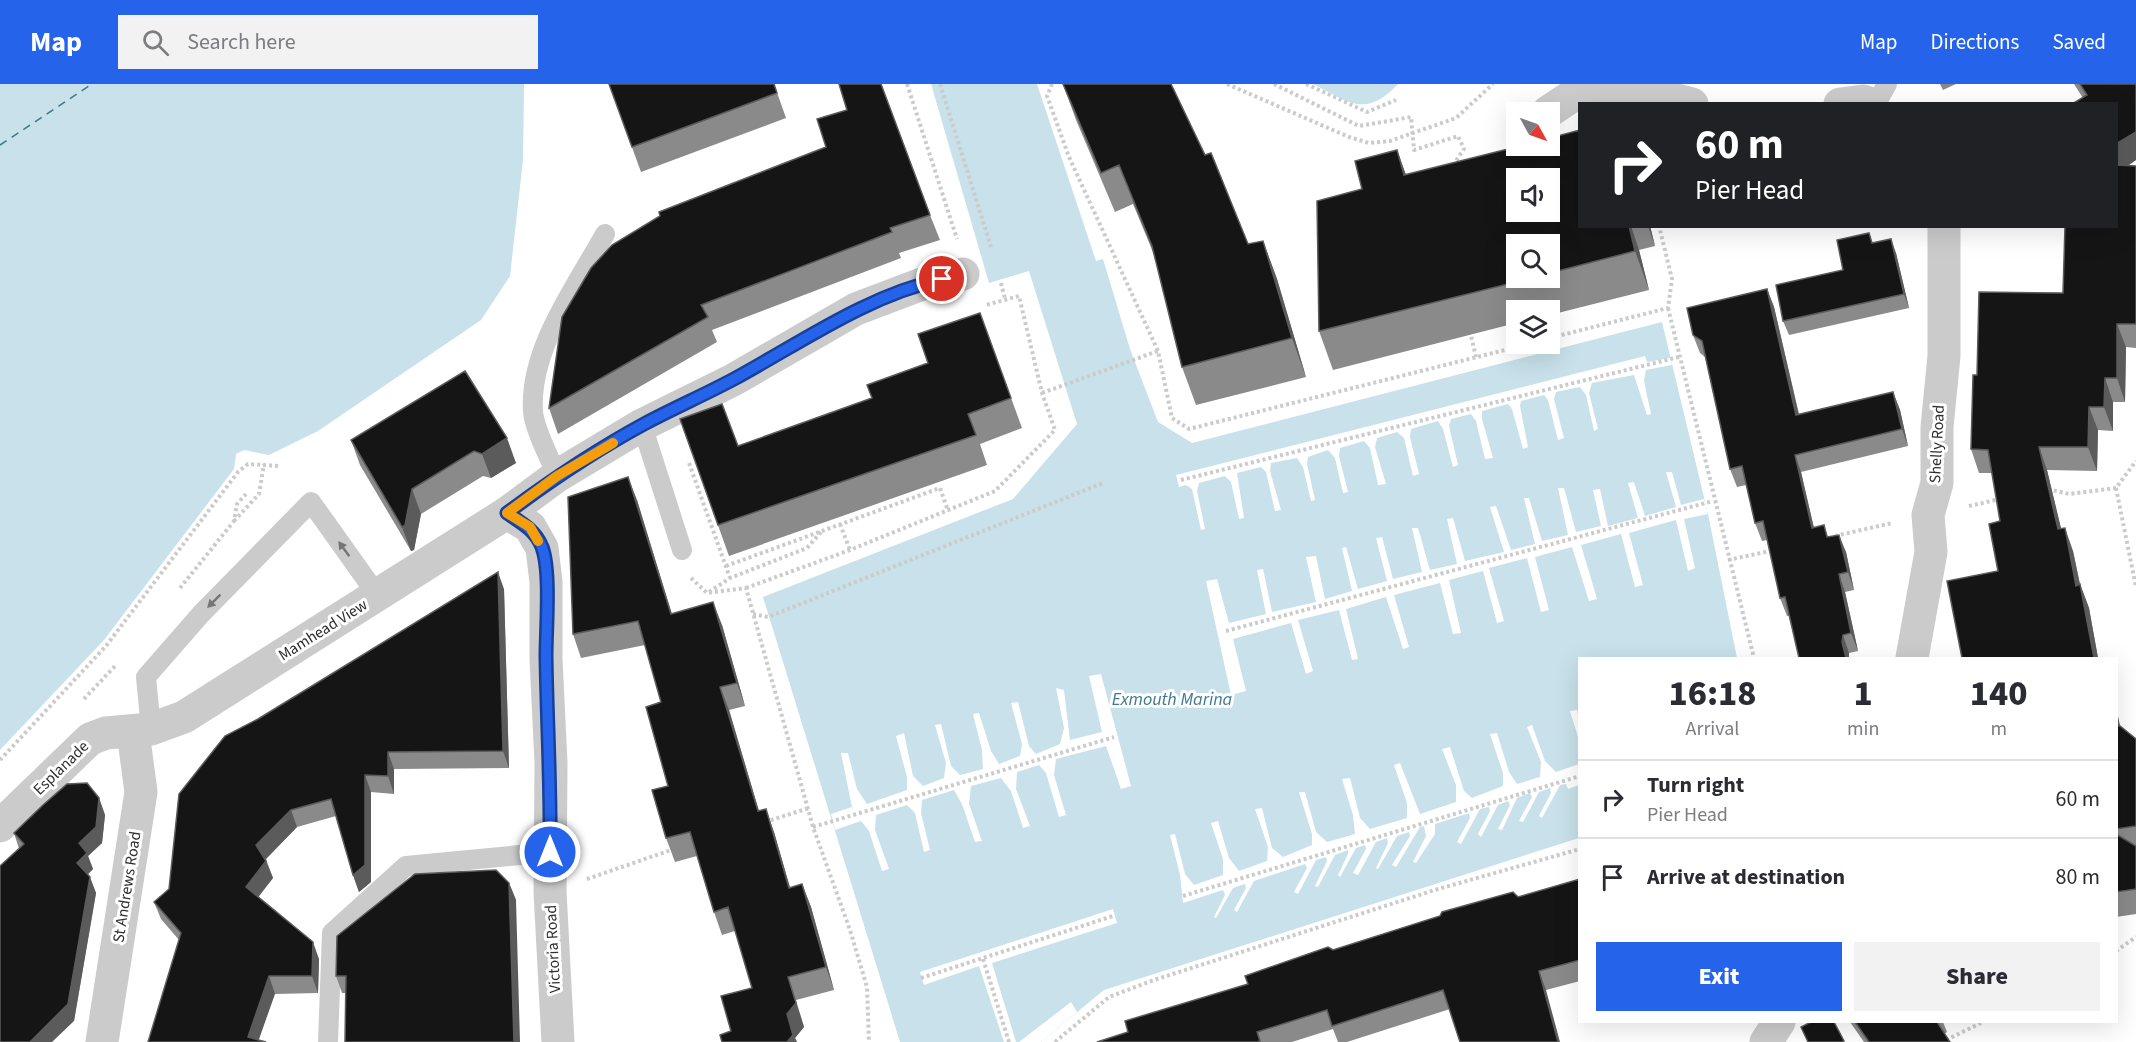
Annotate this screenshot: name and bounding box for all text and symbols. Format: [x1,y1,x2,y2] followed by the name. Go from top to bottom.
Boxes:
[118,15,538,69] search box
[30,22,82,62] text: Map
[139,26,172,59] icon: search
[187,26,296,58] text: Search here
[1860,27,1898,57] text: Map
[1931,27,2019,57] text: Directions
[2052,27,2106,57] text: Saved
[1506,102,1560,156] north arrow
[1506,102,1560,354] map controls
[1695,115,1784,175] text: 60 m
[1596,126,1674,204] icon: right
[1506,168,1560,222] button: sound
[1695,171,1804,210] text: Pier Head
[1506,234,1560,288] button: search
[916,253,967,304] pin
[925,262,958,295] icon: arrive
[1506,300,1560,354] button: layers
[1924,404,1950,484] street label: Shelly Road
[338,541,350,557] one-way arrow
[207,593,221,607] one-way arrow
[274,594,372,666] street label: Mamhead View
[1668,668,1757,719] text: 16:18
[1854,668,1873,719] text: 1
[1970,668,2028,719] text: 140
[1112,687,1233,712] water label: Exmouth Marina
[1686,715,1739,743] text: Arrival
[1847,715,1879,743] text: min
[1990,715,2007,743] text: m
[28,736,94,800] street label: Esplanade
[1647,769,1744,801] text: Turn right
[1596,783,1629,816] icon: right
[2055,783,2100,815] text: 60 m
[1647,801,1728,829] text: Pier Head
[518,820,582,884] position arrow
[107,830,147,944] street label: St Andrews Road
[1596,861,1629,894] icon: arrive
[1647,861,1845,893] text: Arrive at destination
[2055,861,2100,893] text: 80 m
[540,904,566,994] street label: Victoria Road
[1596,942,1842,1011] button: Exit
[1854,942,2100,1011] button: Share

